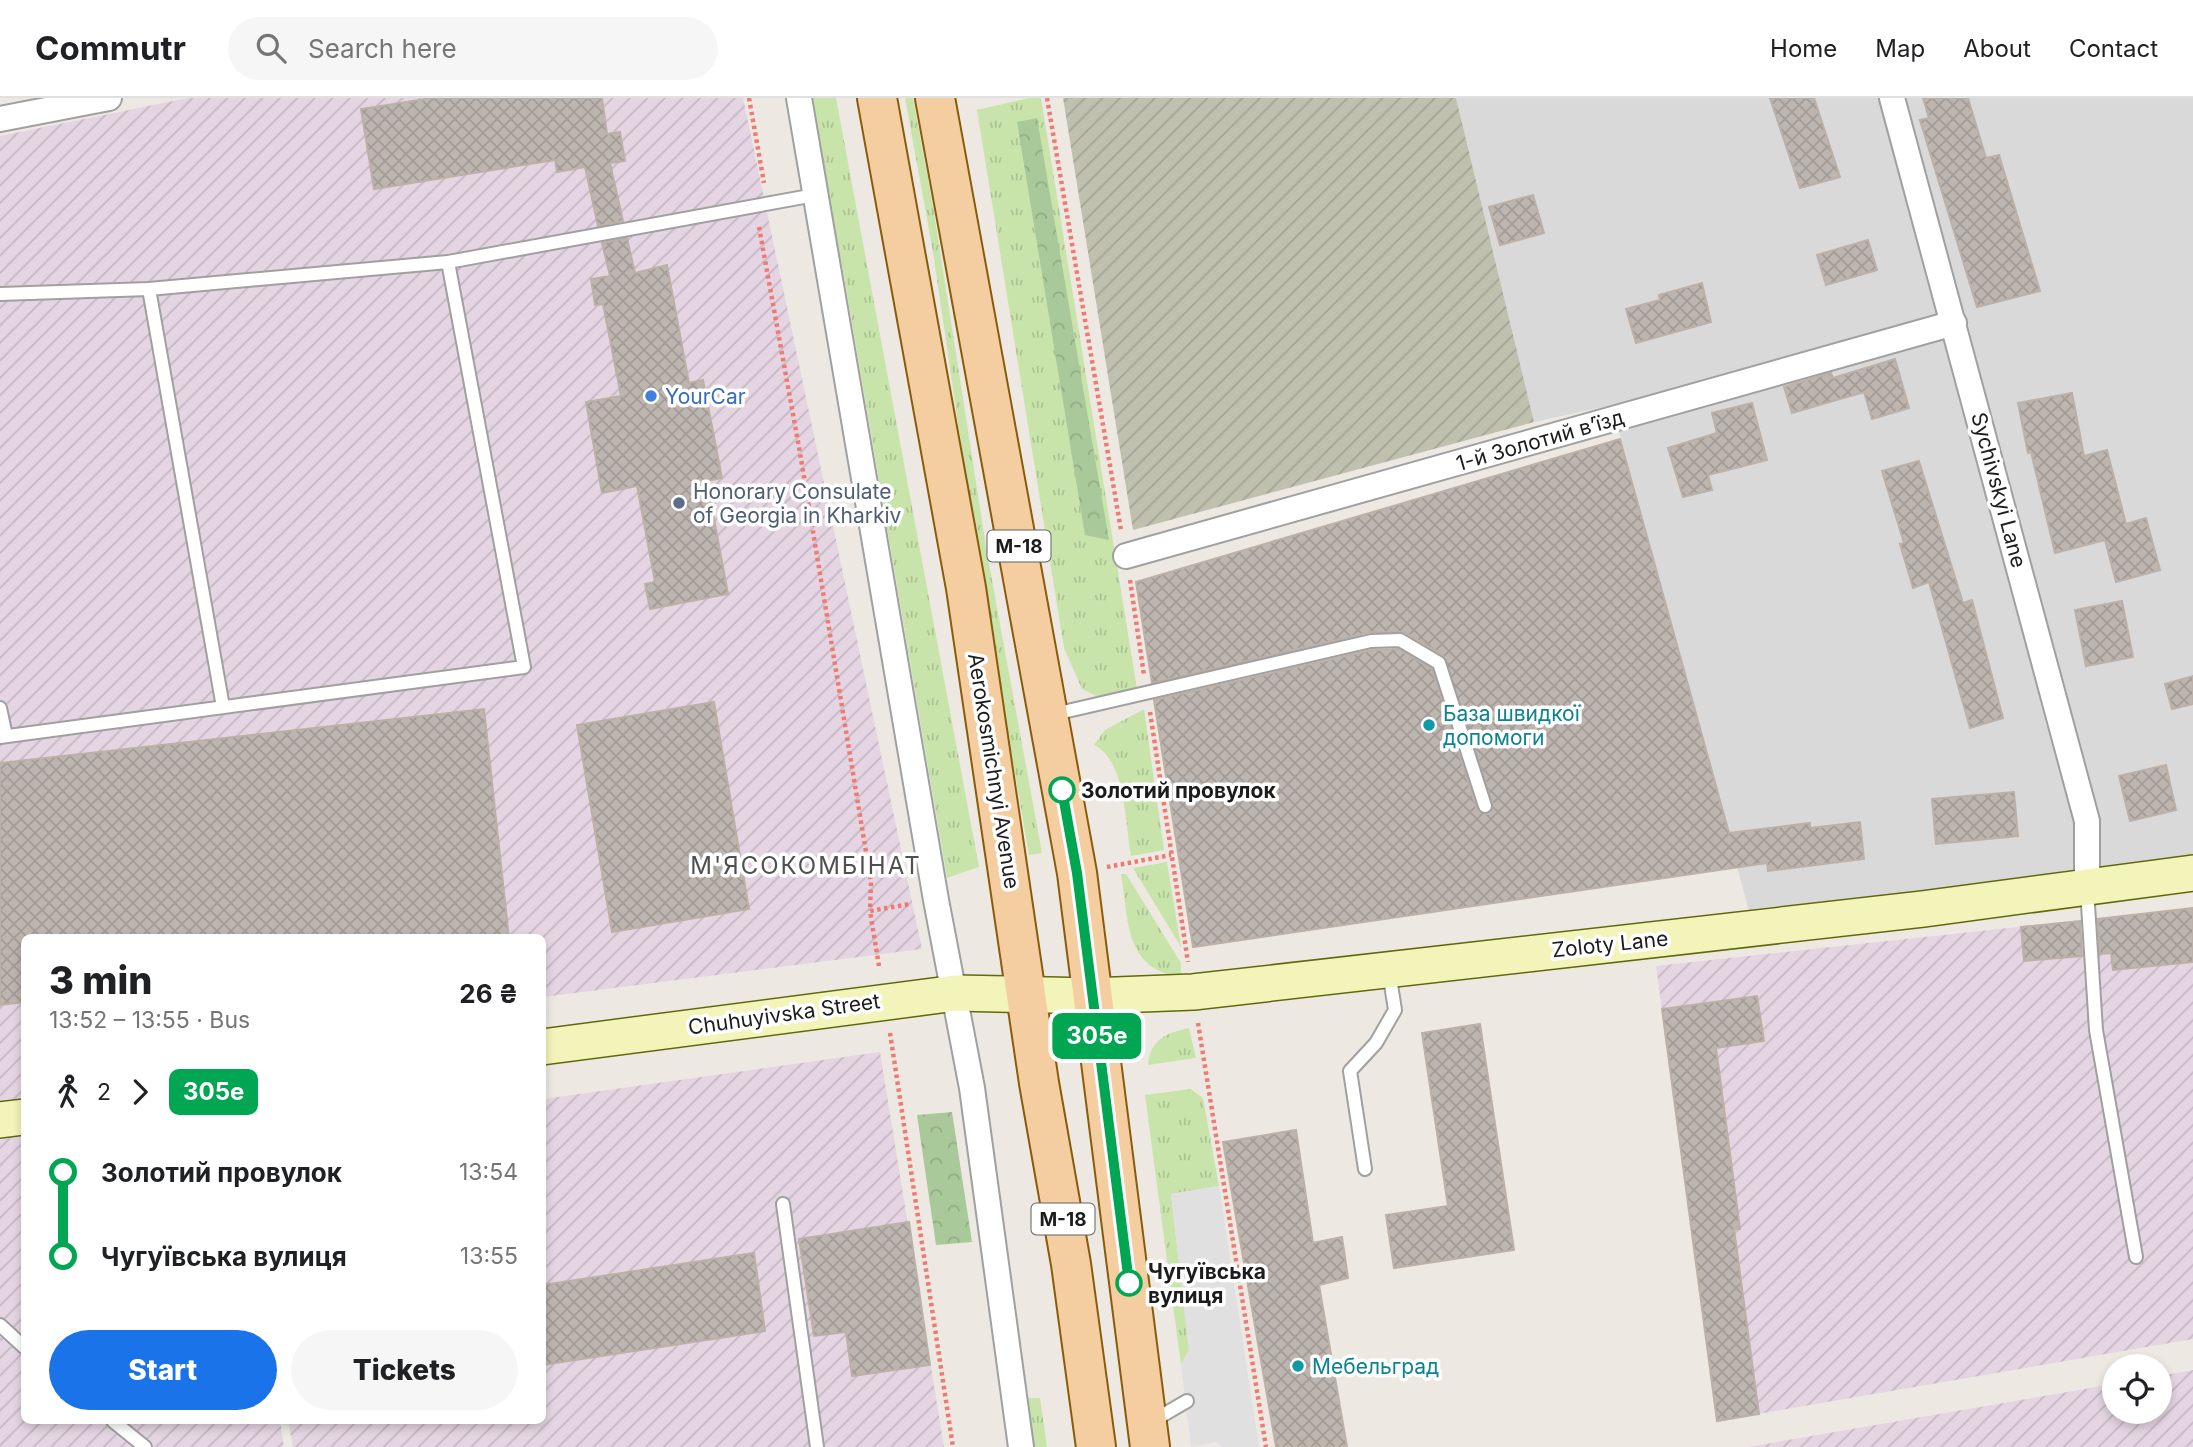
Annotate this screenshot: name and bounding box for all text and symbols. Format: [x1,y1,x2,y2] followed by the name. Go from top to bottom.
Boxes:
[228,17,718,80] search box
[35,28,186,68] text: Commutr
[252,29,290,67] icon: search
[308,33,457,64] text: Search here
[1770,34,1837,63] text: Home
[1875,34,1925,63] text: Map
[1963,34,2031,63] text: About
[2069,34,2158,63] text: Contact
[665,384,746,409] place label: YourCar
[643,388,659,404] marker: YourCar
[1453,404,1627,476] street label: 1-й Золотий в’їзд
[1966,410,2032,570] street label: Sychivskyi Lane
[693,479,902,528] place label: Honorary Consulate of Georgia in Kharkiv
[671,495,687,511] marker: Honorary Consulate of Georgia in Kharkiv
[988,530,1050,561] road number: М-18
[963,651,1025,891] street label: Aerokosmichnyi Avenue
[1443,701,1581,750] place label: База швидкої допомоги
[1421,717,1437,733] marker: База швидкої допомоги
[1049,777,1075,803] marker: Золотий провулок
[1081,778,1276,803] place label: Золотий провулок
[690,851,922,880] district label: М'ЯСОКОМБІНАТ
[1551,925,1669,963] street label: Zoloty Lane
[49,957,152,1003] text: 3 min
[459,978,518,1009] text: 26 ₴
[687,988,882,1040] street label: Chuhuyivska Street
[49,1006,250,1034] text: 13:52 – 13:55 · Bus
[1048,1013,1146,1059] line badge: 305e
[1066,1021,1128,1050] text: 305e
[49,1073,87,1111] icon: walk
[121,1073,159,1111] icon: forward
[183,1077,244,1106] text: 305e
[97,1078,111,1106] text: 2
[101,1157,342,1188] text: Золотий провулок
[459,1158,518,1186] text: 13:54
[1032,1204,1094,1234] road number: М-18
[101,1241,347,1272] text: Чугуївська вулиця
[460,1242,518,1270] text: 13:55
[1148,1259,1266,1308] place label: Чугуївська вулиця
[1116,1270,1142,1296] marker: Чугуївська вулиця
[49,1330,277,1410] button: Start
[291,1330,518,1410] button: Tickets
[1312,1354,1439,1379] place label: Мебельград
[2102,1354,2172,1424] map controls
[2102,1354,2172,1424] button: locate
[1290,1358,1306,1374] marker: Мебельград

